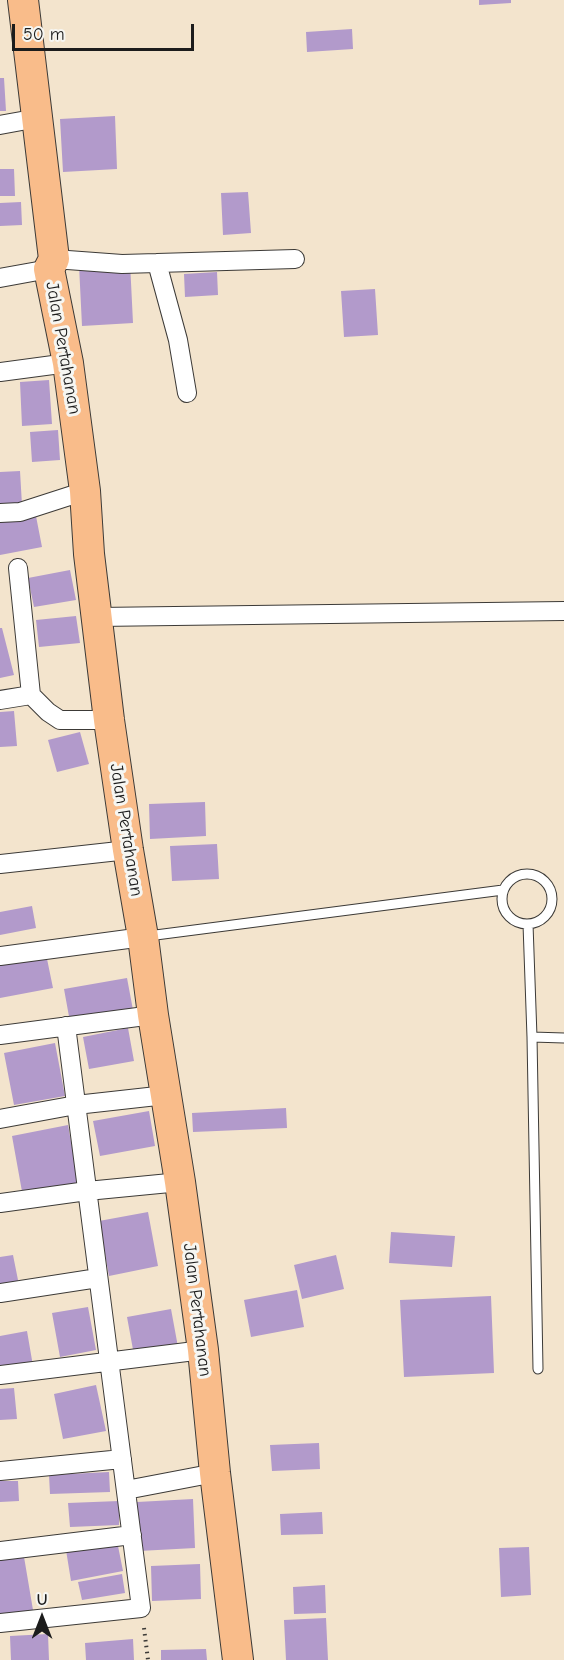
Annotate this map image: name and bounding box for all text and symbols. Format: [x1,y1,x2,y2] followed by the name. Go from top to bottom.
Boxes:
[15,12,196,50] scale bar
[23,24,65,45] text: 50 m
[41,280,85,416] street label: Jalan Pertahanan
[105,762,147,898] street label: Jalan Pertahanan
[178,1242,216,1378] street label: Jalan Pertahanan
[12,1588,72,1648] north arrow
[37,1591,47,1609] text: U

